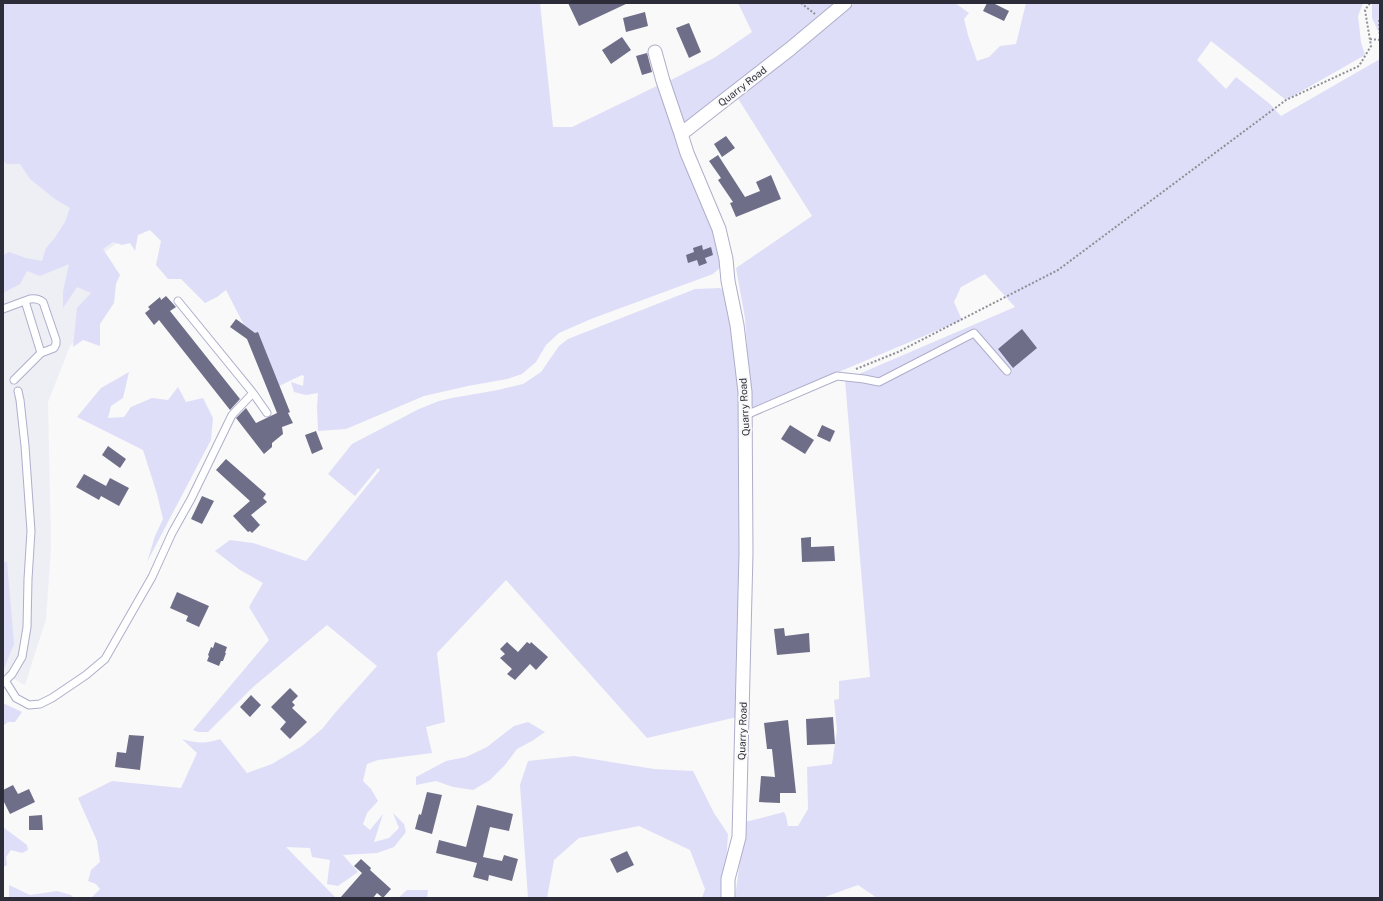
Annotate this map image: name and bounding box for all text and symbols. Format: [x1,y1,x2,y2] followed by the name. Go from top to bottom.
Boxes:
[715,63,769,109] street label: Quarry Road
[736,378,752,436] street label: Quarry Road
[735,702,749,760] street label: Quarry Road

